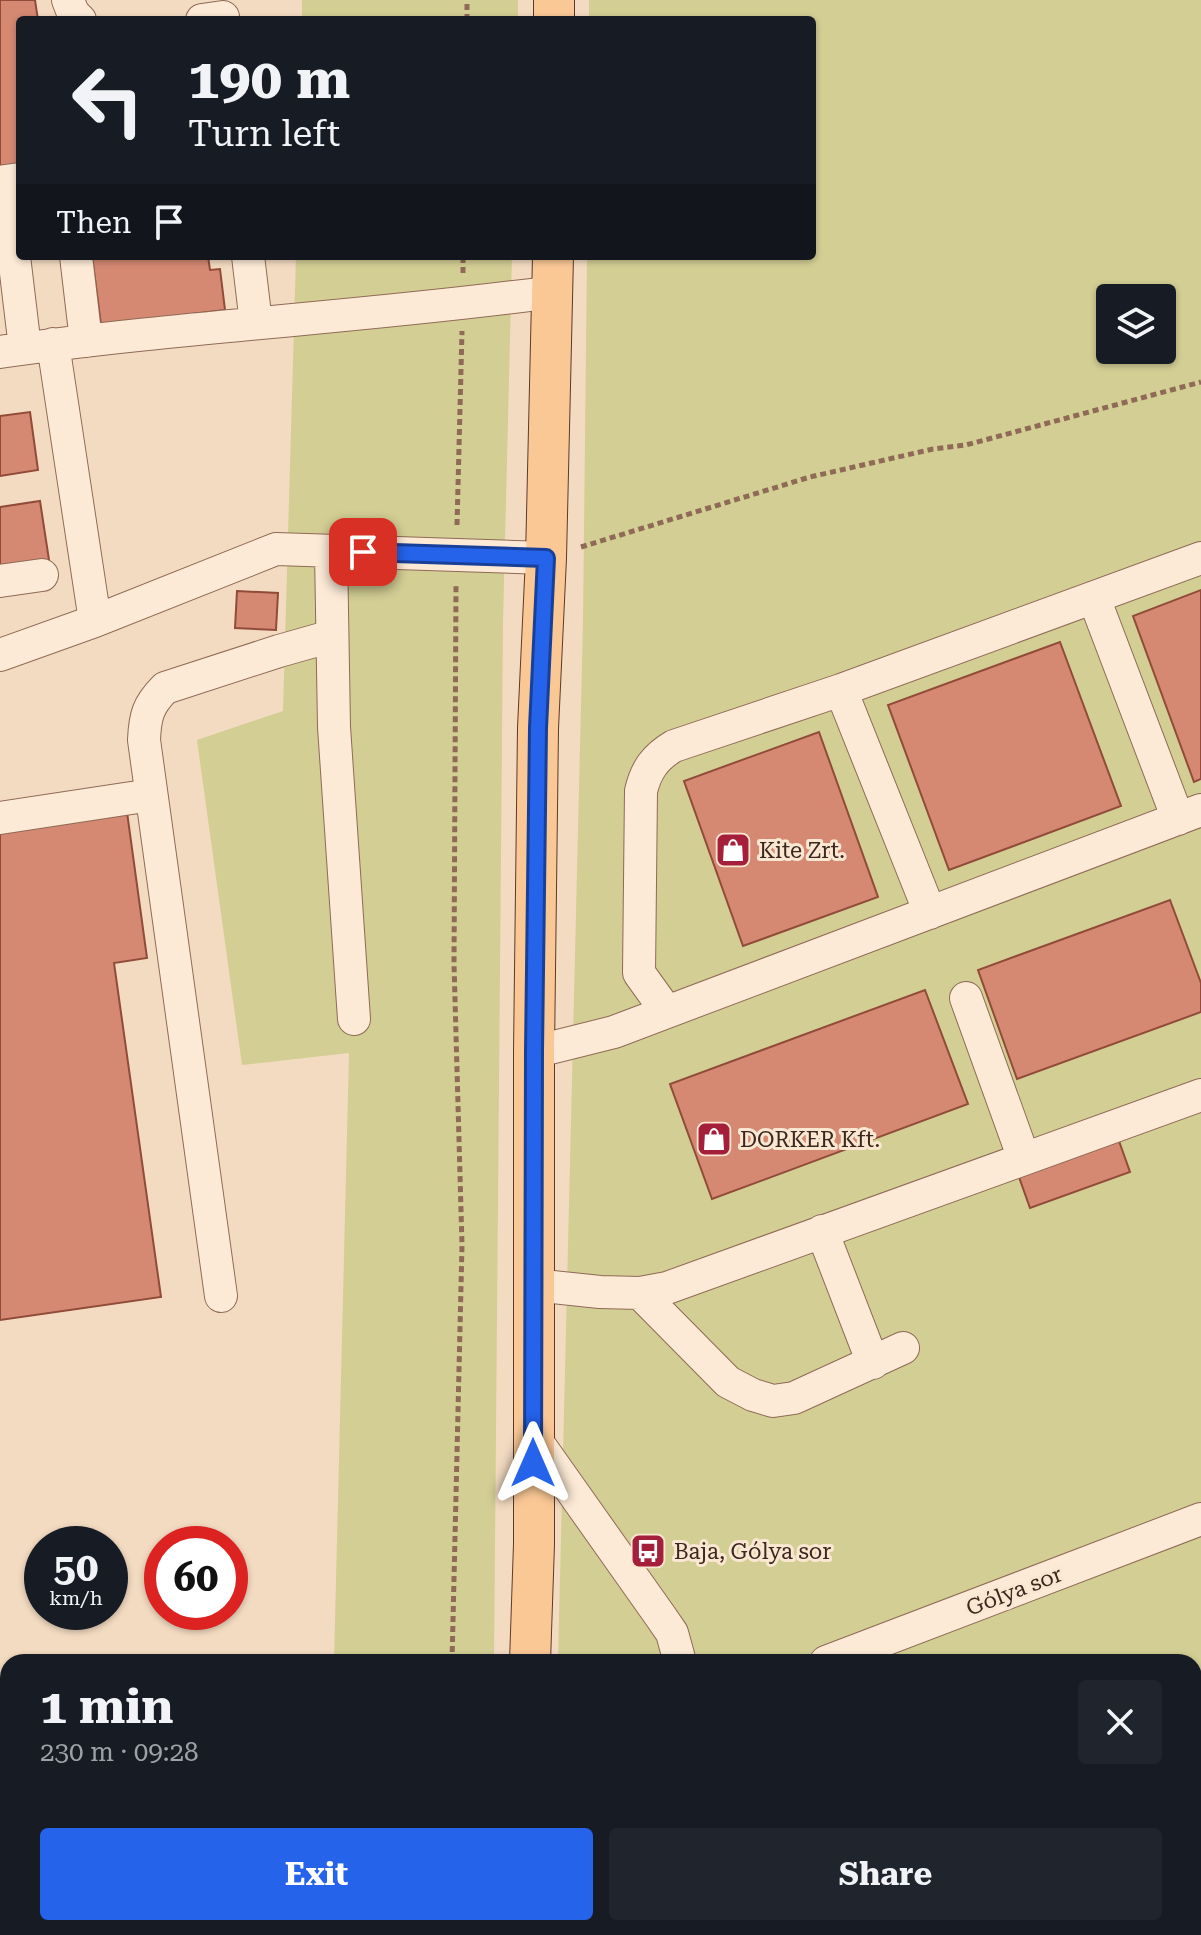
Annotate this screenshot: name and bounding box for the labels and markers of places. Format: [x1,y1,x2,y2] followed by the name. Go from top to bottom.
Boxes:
[329,518,397,586] pin
[714,831,752,869] shop icon: Kite Zrt.
[759,838,845,863] place label: Kite Zrt.
[695,1120,733,1158] shop icon: DORKER Kft.
[740,1127,880,1152] place label: DORKER Kft.
[629,1532,667,1570] bus stop icon: Baja, Gólya sor
[674,1539,831,1564] place label: Baja, Gólya sor

